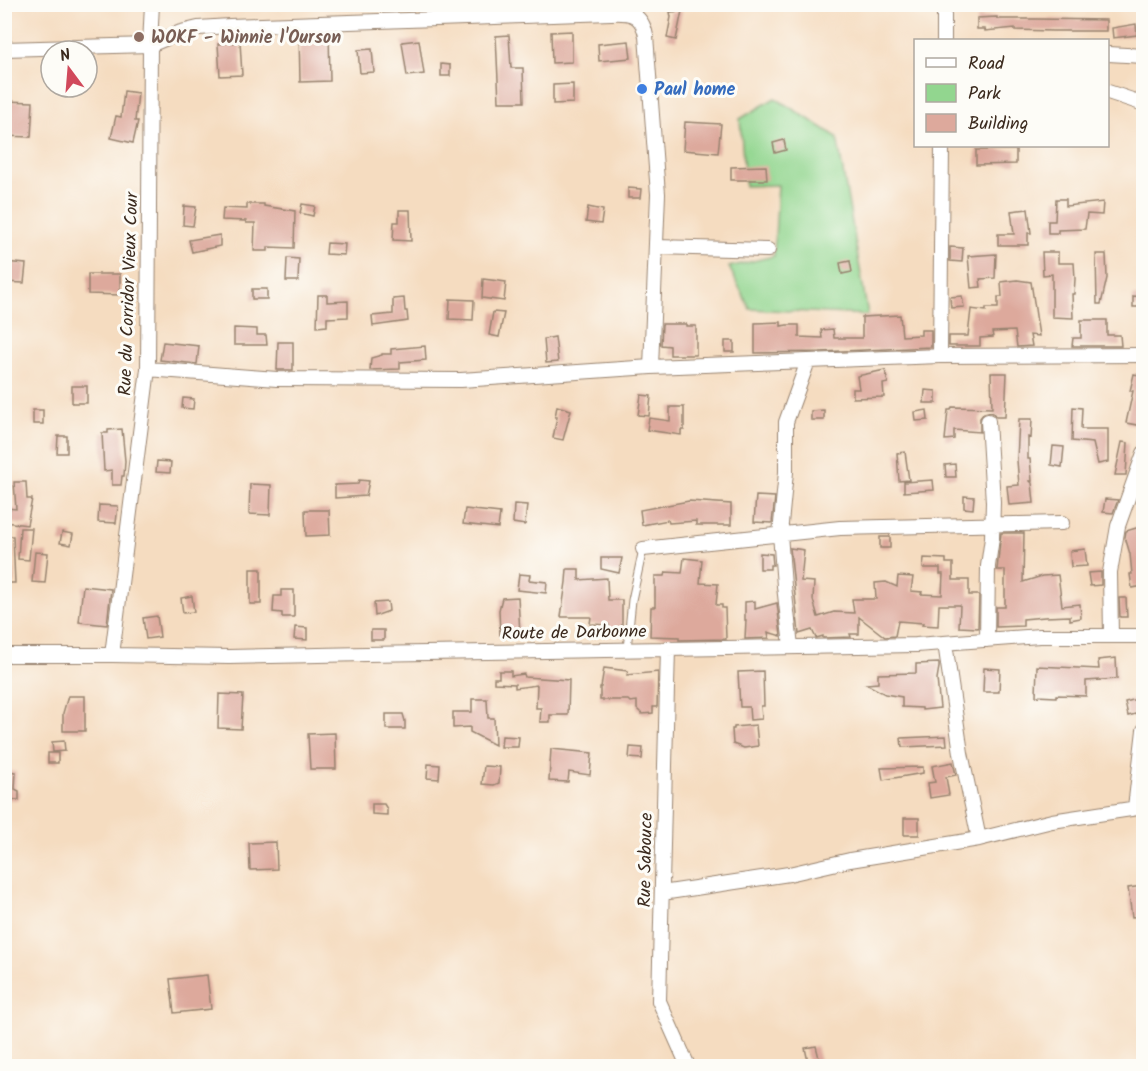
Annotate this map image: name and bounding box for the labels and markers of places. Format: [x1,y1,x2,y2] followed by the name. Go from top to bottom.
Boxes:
[151,24,341,53] place label: WOKF - Winnie l'Ourson
[132,30,146,44] marker: WOKF - Winnie l'Ourson
[654,76,736,105] place label: Paul home
[635,82,649,96] marker: Paul home

